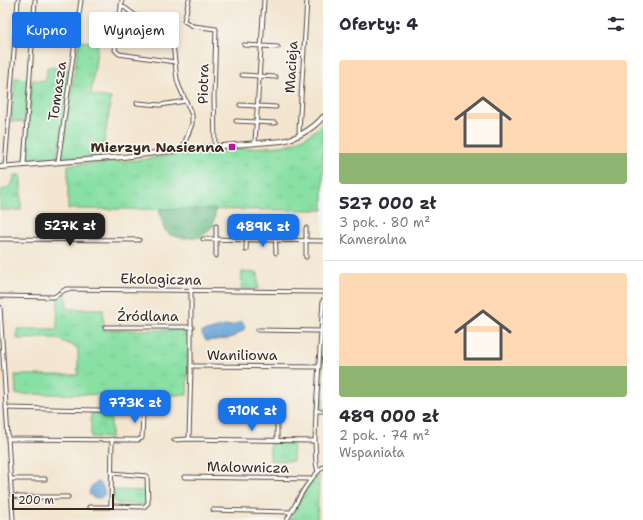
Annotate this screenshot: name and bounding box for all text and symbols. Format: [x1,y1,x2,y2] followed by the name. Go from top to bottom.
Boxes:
[12,12,81,48] chip: Kupno
[89,12,179,48] chip: Wynajem
[339,13,418,35] text: Oferty: 4
[605,13,627,35] icon: filters
[281,40,301,94] street label: Macieja
[44,60,70,122] street label: Tomasza
[194,63,212,104] street label: Piotra
[447,86,519,158] icon: home
[90,138,224,156] place label: Mierzyn Nasienna
[227,142,237,152] marker: Mierzyn Nasienna
[339,192,437,214] text: 527 000 zł
[33,213,107,247] pin: 527K zł
[226,214,300,248] pin: 489K zł
[339,214,430,231] text: 3 pok. · 80 m²
[44,217,96,234] text: 527K zł
[236,218,290,235] text: 489K zł
[339,231,407,248] text: Kameralna
[120,269,202,289] street label: Ekologiczna
[447,299,519,371] icon: home
[117,307,179,325] street label: Źródlana
[207,346,278,364] street label: Waniliowa
[98,390,172,424] pin: 773K zł
[109,394,161,411] text: 773K zł
[215,398,289,432] pin: 710K zł
[227,402,277,419] text: 710K zł
[339,405,439,427] text: 489 000 zł
[339,427,430,444] text: 2 pok. · 74 m²
[339,444,405,461] text: Wspaniała
[207,457,290,477] street label: Malownicza
[12,492,114,511] scale bar
[18,493,54,508] text: 200 m

